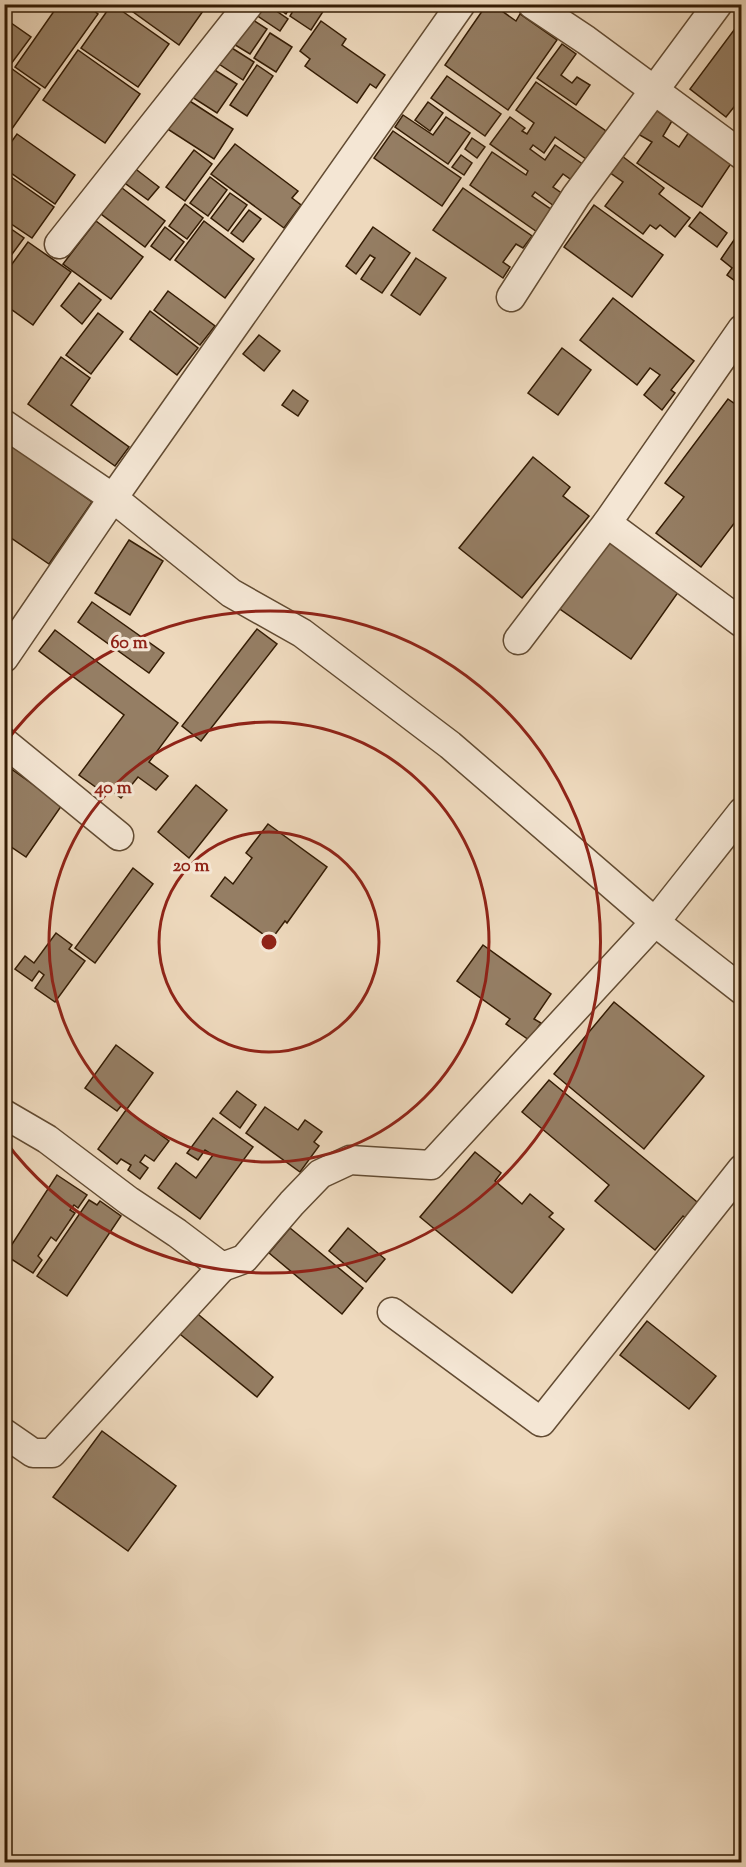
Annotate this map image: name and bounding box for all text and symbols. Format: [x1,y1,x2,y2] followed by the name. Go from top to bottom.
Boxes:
[110,631,148,657] text: 60 m
[93,776,132,802] text: 40 m
[173,854,209,880] text: 20 m
[259,932,279,952] centre of rings

